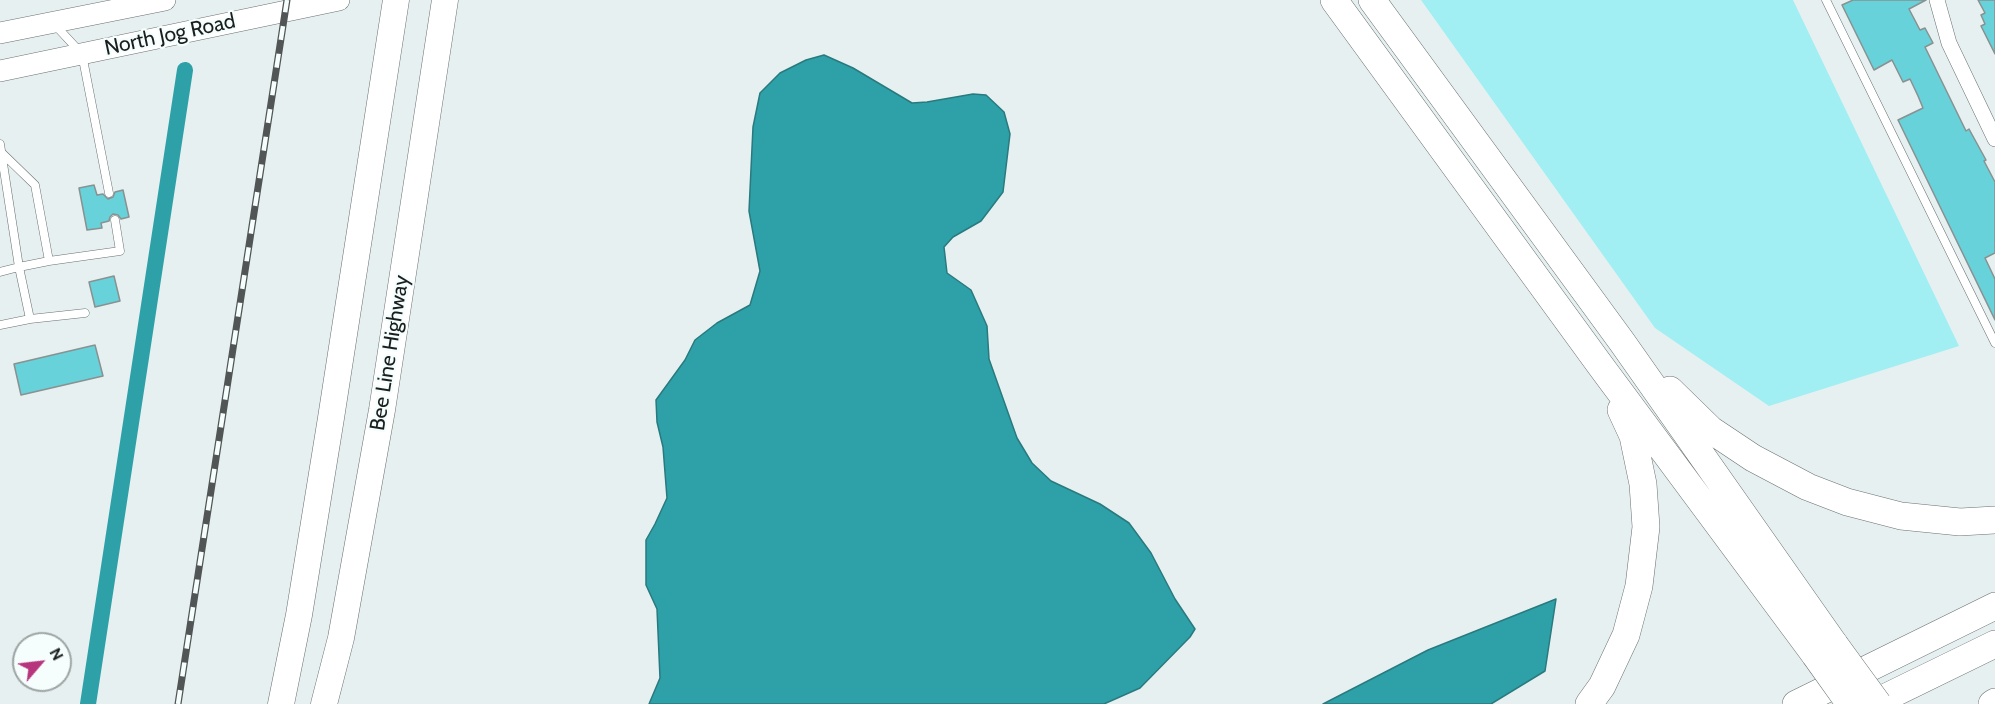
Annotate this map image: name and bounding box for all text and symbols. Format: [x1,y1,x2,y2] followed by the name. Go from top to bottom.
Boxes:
[102,9,238,61] street label: North Jog Road
[365,273,415,433] street label: Bee Line Highway
[12,632,72,692] north arrow
[46,645,68,664] text: N

